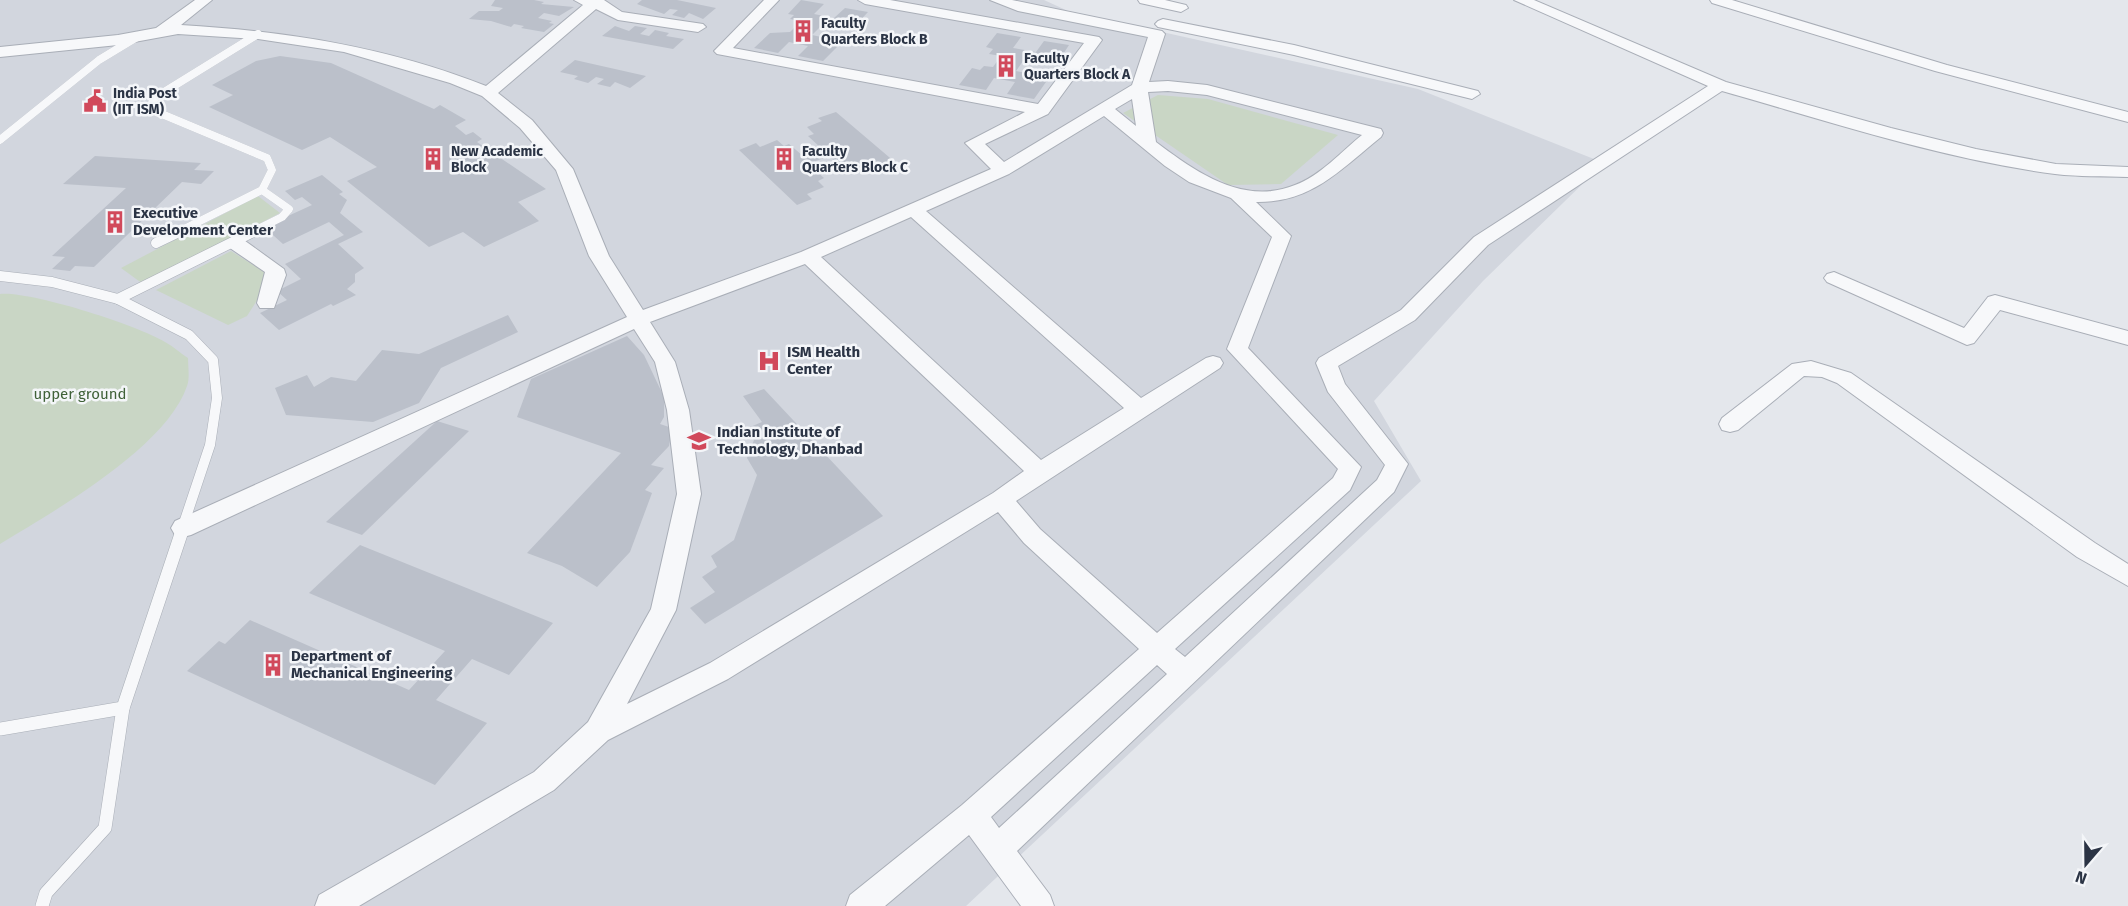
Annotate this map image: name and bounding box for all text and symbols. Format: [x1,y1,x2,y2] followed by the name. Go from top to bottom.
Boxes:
[821,15,928,48] place label: Faculty Quarters Block B
[790,18,816,44] building icon: Faculty Quarters Block B
[1024,50,1131,83] place label: Faculty Quarters Block A
[993,53,1019,79] building icon: Faculty Quarters Block A
[113,85,177,118] place label: India Post (IIT ISM)
[82,88,108,114] public building icon: India Post (IIT ISM)
[451,143,543,176] place label: New Academic Block
[802,143,908,176] place label: Faculty Quarters Block C
[420,146,446,172] building icon: New Academic Block
[771,146,797,172] building icon: Faculty Quarters Block C
[133,204,274,239] place label: Executive Development Center
[102,209,128,235] building icon: Executive Development Center
[787,343,860,378] place label: ISM Health Center
[756,348,782,374] hospital icon: ISM Health Center
[34,385,126,403] park label: upper ground
[717,423,863,458] place label: Indian Institute of Technology, Dhanbad
[686,428,712,454] school or university icon: Indian Institute of Technology, Dhanbad
[291,647,453,682] place label: Department of Mechanical Engineering
[260,652,286,678] building icon: Department of Mechanical Engineering
[2056,834,2116,894] north arrow
[2073,867,2089,888] text: N

